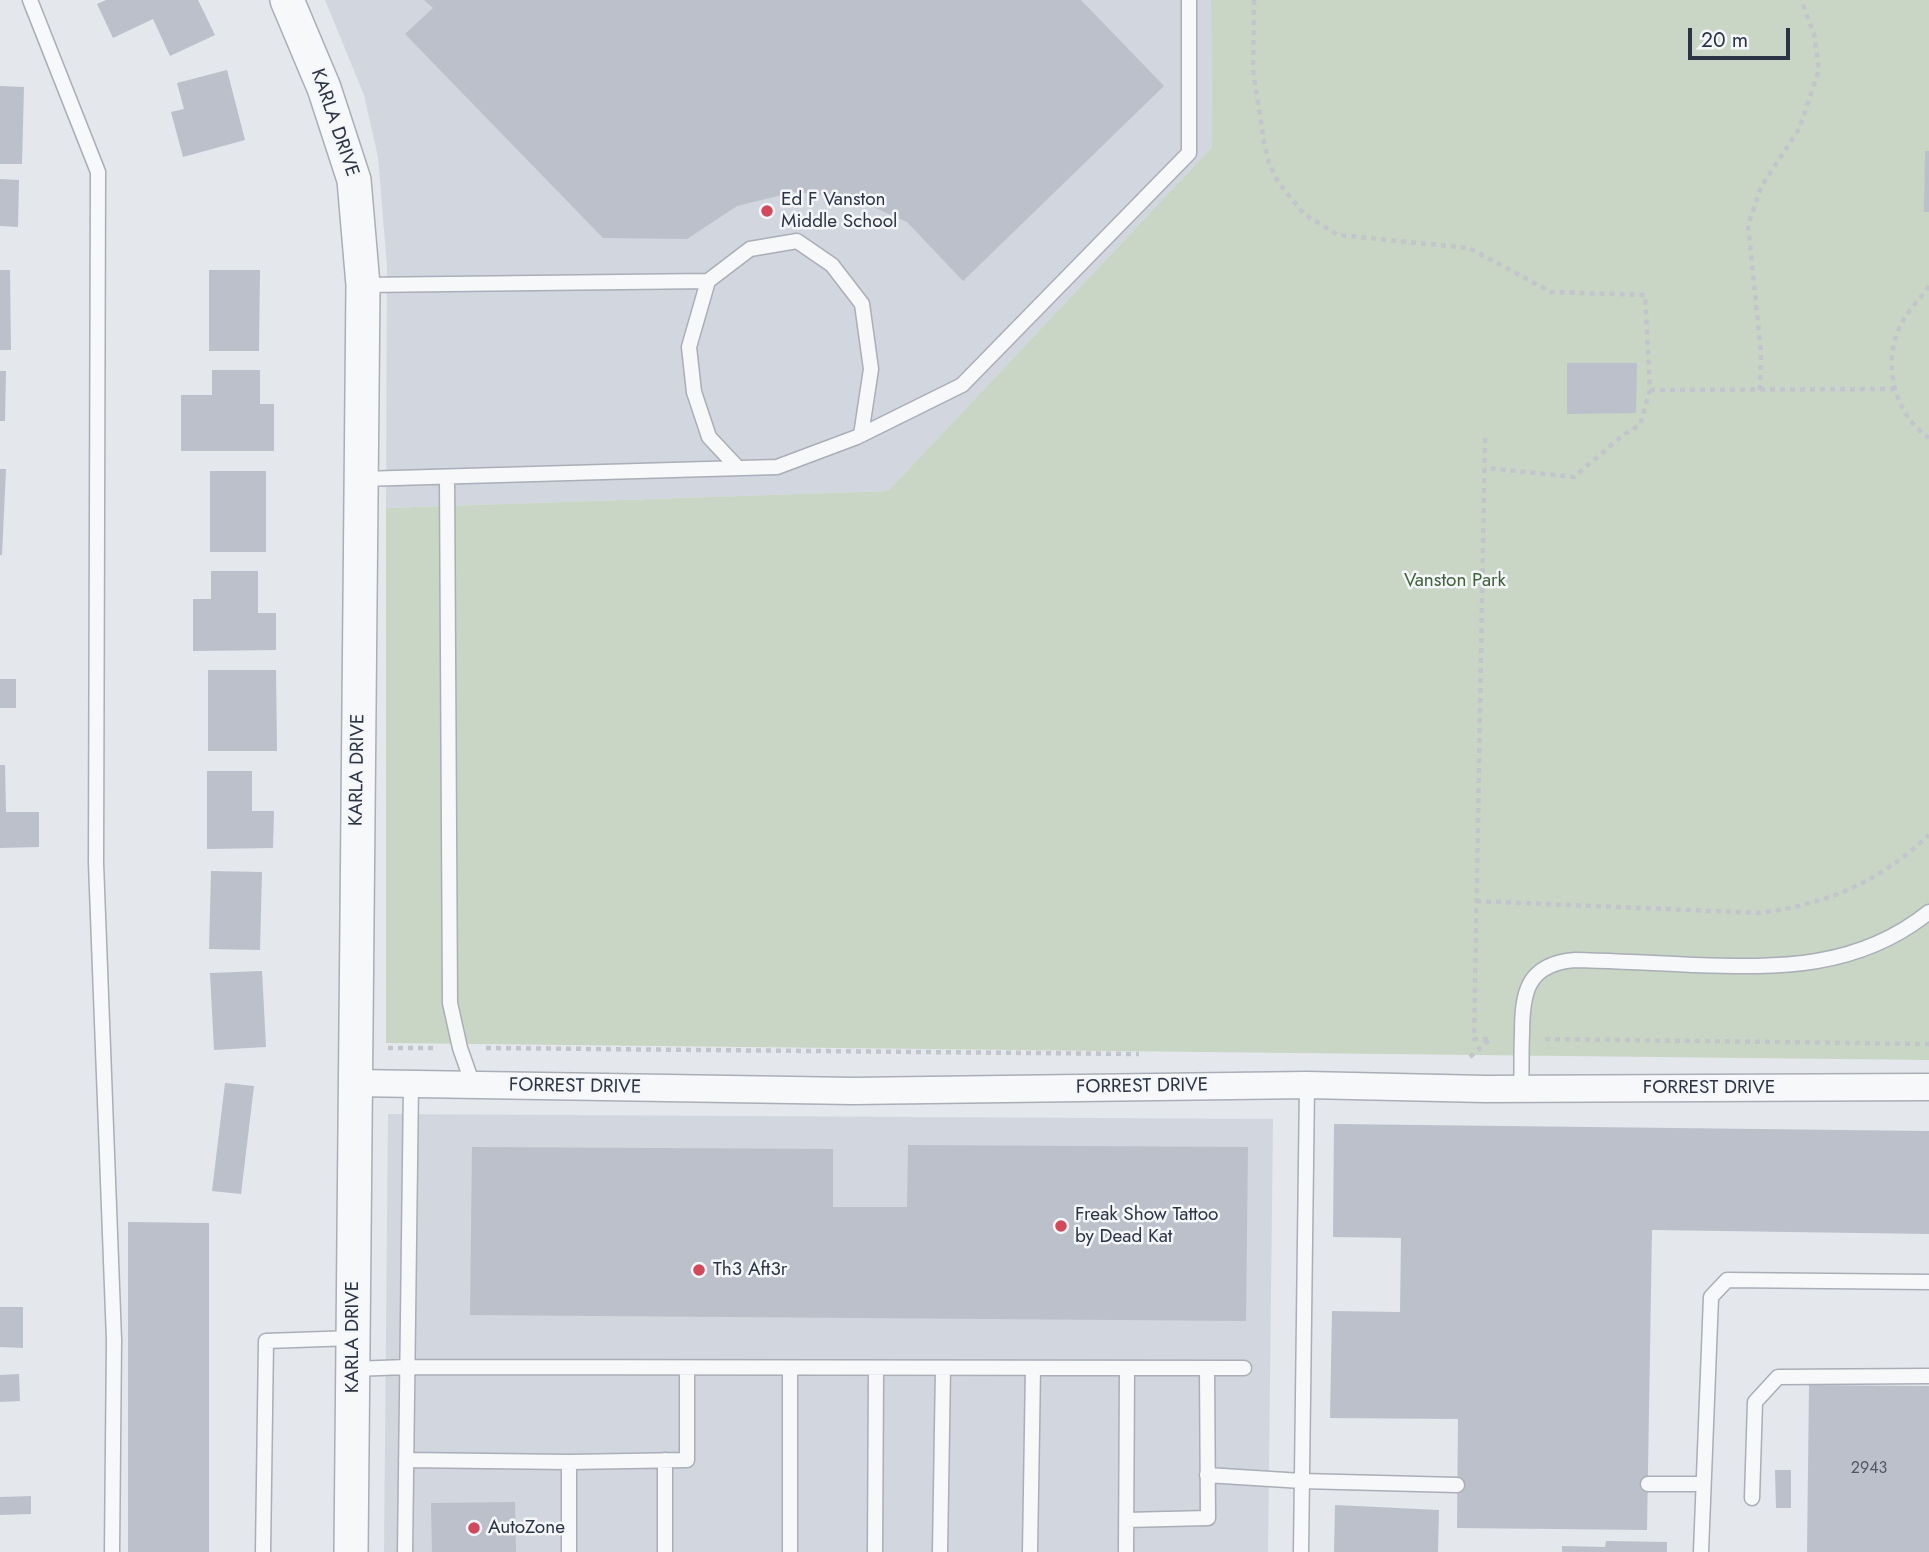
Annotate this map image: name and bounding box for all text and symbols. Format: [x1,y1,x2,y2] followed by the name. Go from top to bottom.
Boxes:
[1691,14,1792,58] scale bar
[1701,25,1748,55] text: 20 m
[305,66,363,180] street label: KARLA DRIVE
[781,189,897,233] place label: Ed F Vanston Middle School
[759,203,775,219] marker: Ed F Vanston Middle School
[1404,570,1506,592] park label: Vanston Park
[346,714,370,826] street label: KARLA DRIVE
[509,1074,641,1100] street label: FORREST DRIVE
[1076,1074,1208,1100] street label: FORREST DRIVE
[1643,1077,1775,1099] street label: FORREST DRIVE
[1075,1204,1218,1248] place label: Freak Show Tattoo by Dead Kat
[1053,1218,1069,1234] marker: Freak Show Tattoo by Dead Kat
[713,1259,787,1281] place label: Th3 Aft3r
[691,1262,707,1278] marker: Th3 Aft3r
[342,1281,364,1393] street label: KARLA DRIVE
[1851,1459,1887,1479] house number: 2943
[488,1517,565,1539] place label: AutoZone
[466,1520,482,1536] marker: AutoZone

